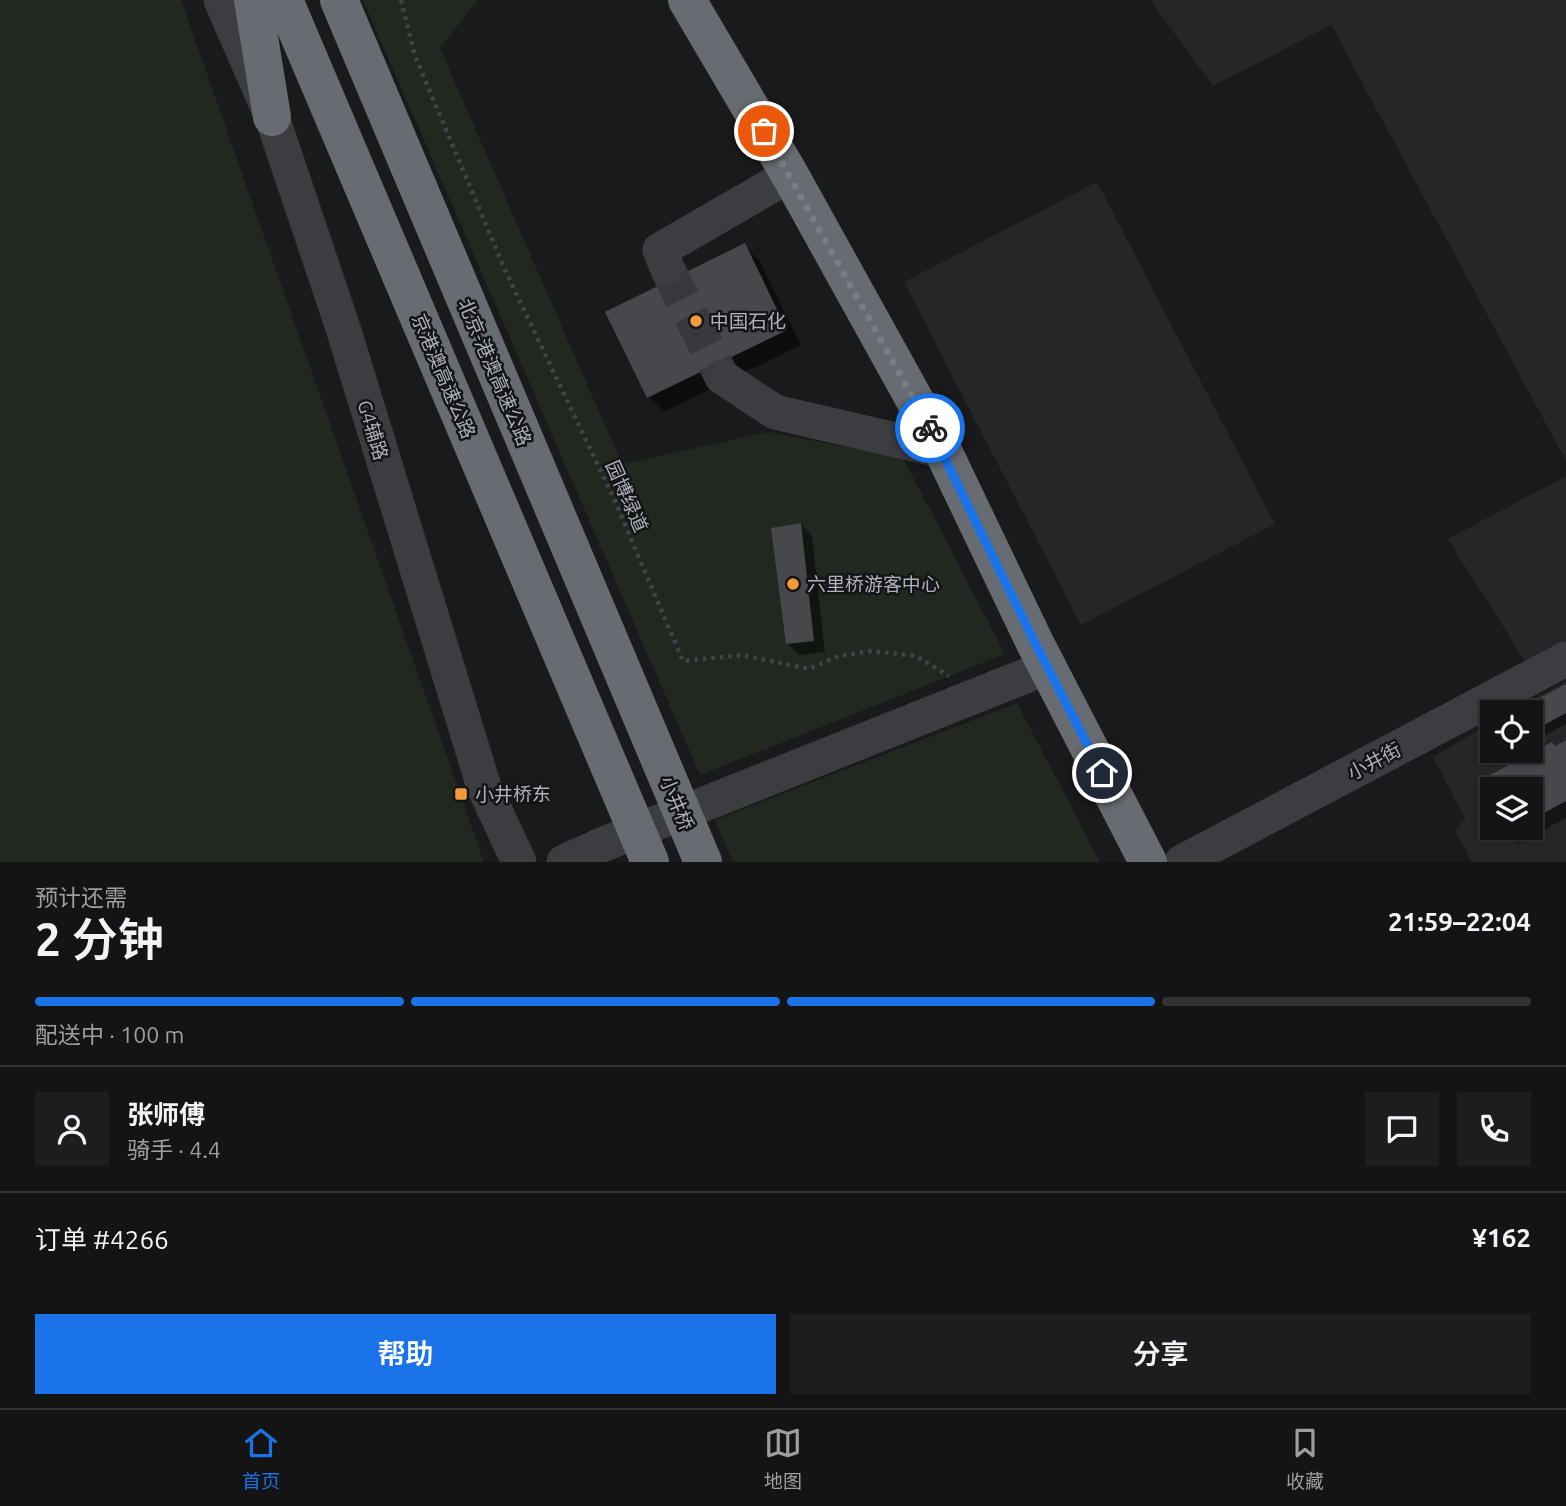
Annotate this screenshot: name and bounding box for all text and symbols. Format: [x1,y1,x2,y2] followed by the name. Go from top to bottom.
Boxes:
[734,101,794,161] pin
[745,112,783,150] icon: bag
[454,295,536,449] street label: 北京-港澳高速公路
[408,310,480,442] street label: 京港澳高速公路
[710,310,786,332] place label: 中国石化
[688,313,704,329] marker: 中国石化
[895,393,965,463] courier
[354,397,392,463] street label: G4辅路
[911,409,949,447] icon: bike
[601,457,653,535] street label: 园博绿道
[807,573,940,595] place label: 六里桥游客中心
[785,576,801,592] marker: 六里桥游客中心
[1480,700,1543,840] map controls
[1480,700,1543,763] button: locate
[1344,738,1404,784] street label: 小井街
[1072,743,1132,803] pin
[1083,754,1121,792] icon: home
[656,772,698,834] street label: 小井桥
[1480,777,1543,840] button: layers
[475,783,551,805] place label: 小井桥东
[453,786,469,802] marker: 小井桥东
[35,885,127,910] text: 预计还需
[1388,907,1531,936] text: 21:59–22:04
[35,913,164,965] text: 2 分钟
[35,1022,184,1047] text: 配送中 · 100 m
[35,1092,109,1166] button: person
[1365,1092,1439,1166] button: chat
[1457,1092,1531,1166] button: phone
[127,1100,205,1129] text: 张师傅
[127,1137,221,1162] text: 骑手 · 4.4
[1472,1223,1531,1252] text: ¥162
[35,1225,169,1254] text: 订单 #4266
[35,1314,776,1394] button: 帮助
[790,1314,1531,1394] button: 分享
[242,1424,280,1493] tab: 首页
[764,1424,802,1493] tab: 地图
[1286,1424,1324,1493] tab: 收藏

